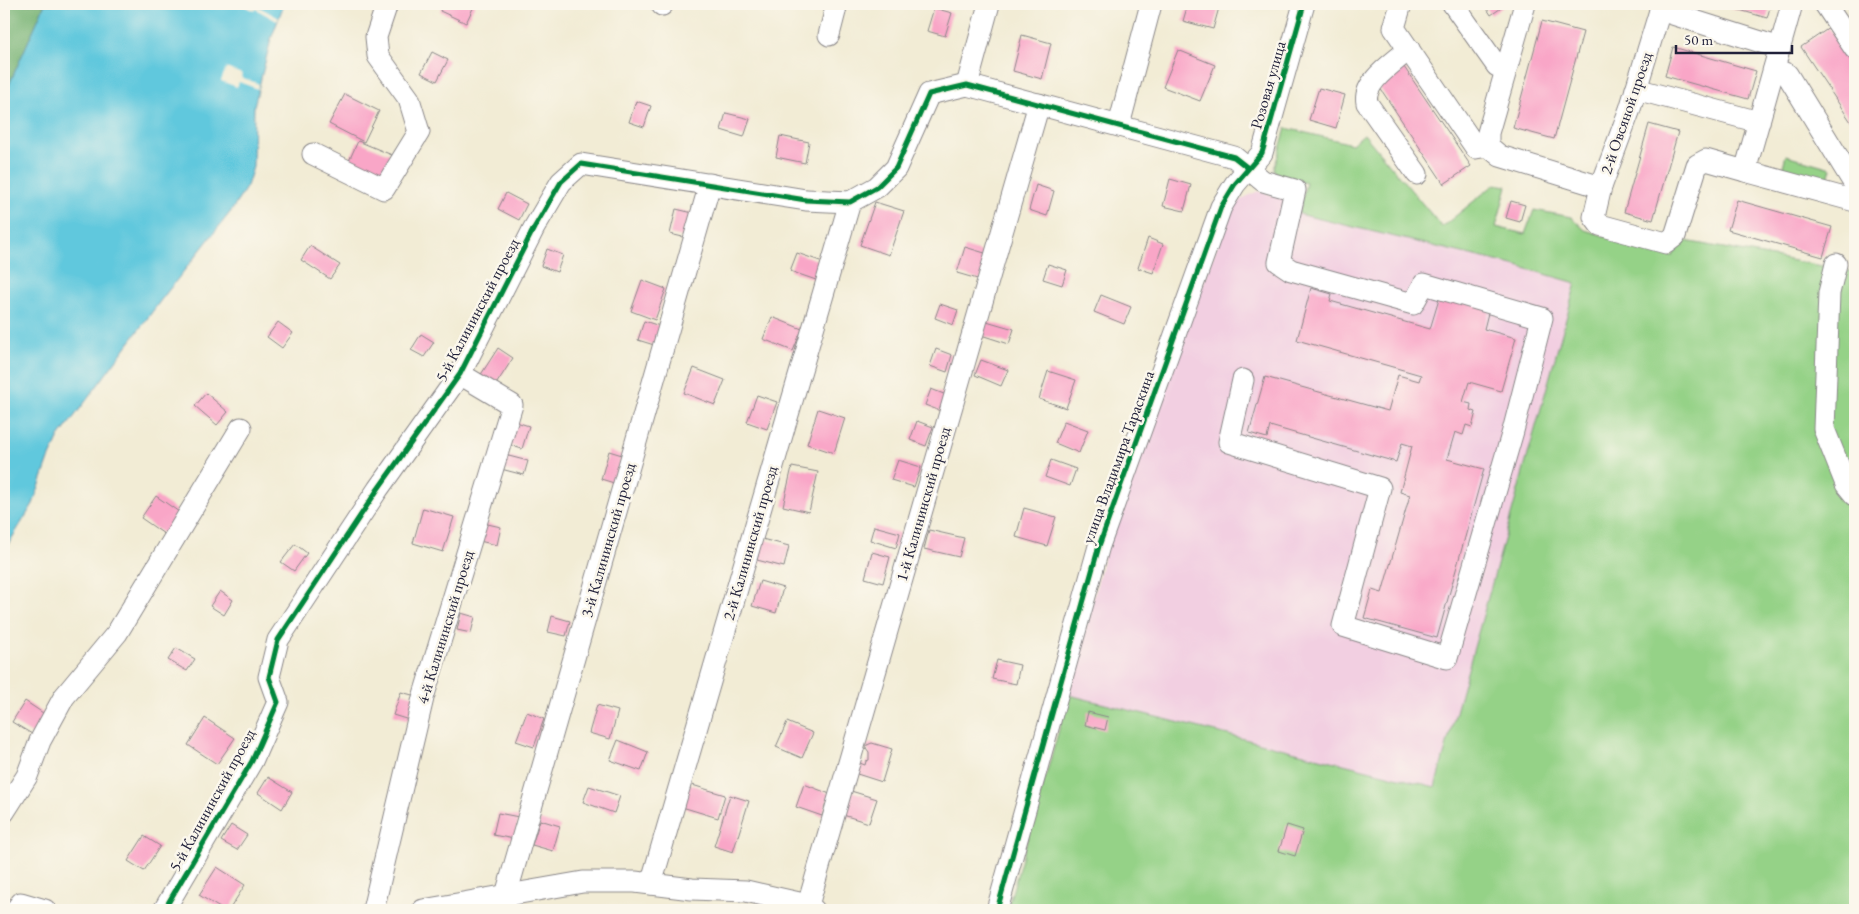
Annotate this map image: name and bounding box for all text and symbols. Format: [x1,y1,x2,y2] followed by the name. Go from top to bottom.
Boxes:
[1676,22,1793,54] scale bar
[1684,30,1713,49] text: 50 m
[1245,38,1291,131] street label: Розовая улица
[1595,48,1657,177] street label: 2-й Овсяной проезд
[430,234,524,385] street label: 5-й Калининский проезд
[1077,367,1159,546] street label: улица Владимира Тараскина
[891,424,955,584] street label: 1-й Калининский проезд
[576,460,640,620] street label: 3-й Калининский проезд
[718,463,782,623] street label: 2-й Калининский проезд
[412,547,479,706] street label: 4-й Калининский проезд
[164,724,260,875] street label: 5-й Калининский проезд

